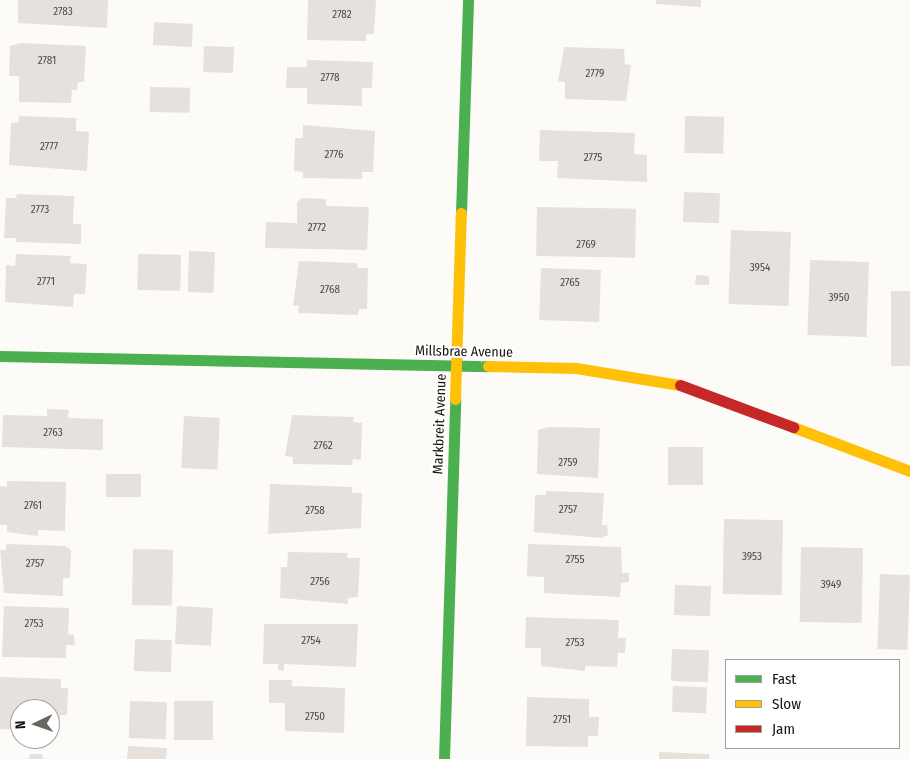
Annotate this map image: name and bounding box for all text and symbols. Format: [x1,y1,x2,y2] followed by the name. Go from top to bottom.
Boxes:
[53,5,73,19] house number: 2783
[332,8,352,22] house number: 2782
[38,54,56,68] house number: 2781
[586,67,604,81] house number: 2779
[320,71,340,85] house number: 2778
[40,140,58,154] house number: 2777
[325,148,343,162] house number: 2776
[584,151,602,165] house number: 2775
[31,203,49,217] house number: 2773
[308,221,326,235] house number: 2772
[576,238,596,252] house number: 2769
[750,261,770,275] house number: 3954
[37,275,55,289] house number: 2771
[560,276,580,290] house number: 2765
[320,283,340,297] house number: 2768
[829,291,849,305] house number: 3950
[415,343,513,361] street label: Millsbrae Avenue
[430,373,450,475] street label: Markbreit Avenue
[43,426,63,440] house number: 2763
[313,439,333,453] house number: 2762
[558,456,578,470] house number: 2759
[24,499,42,513] house number: 2761
[559,503,577,517] house number: 2757
[305,504,325,518] house number: 2758
[742,550,762,564] house number: 3953
[565,553,585,567] house number: 2755
[26,557,44,571] house number: 2757
[310,575,330,589] house number: 2756
[821,578,841,592] house number: 3949
[24,617,44,631] house number: 2753
[301,634,321,648] house number: 2754
[565,636,585,650] house number: 2753
[725,659,900,749] legend
[772,670,796,688] text: Fast
[772,695,801,713] text: Slow
[10,699,60,749] north arrow
[305,710,325,724] house number: 2750
[553,713,571,727] house number: 2751
[12,720,29,729] text: N
[772,720,795,738] text: Jam

